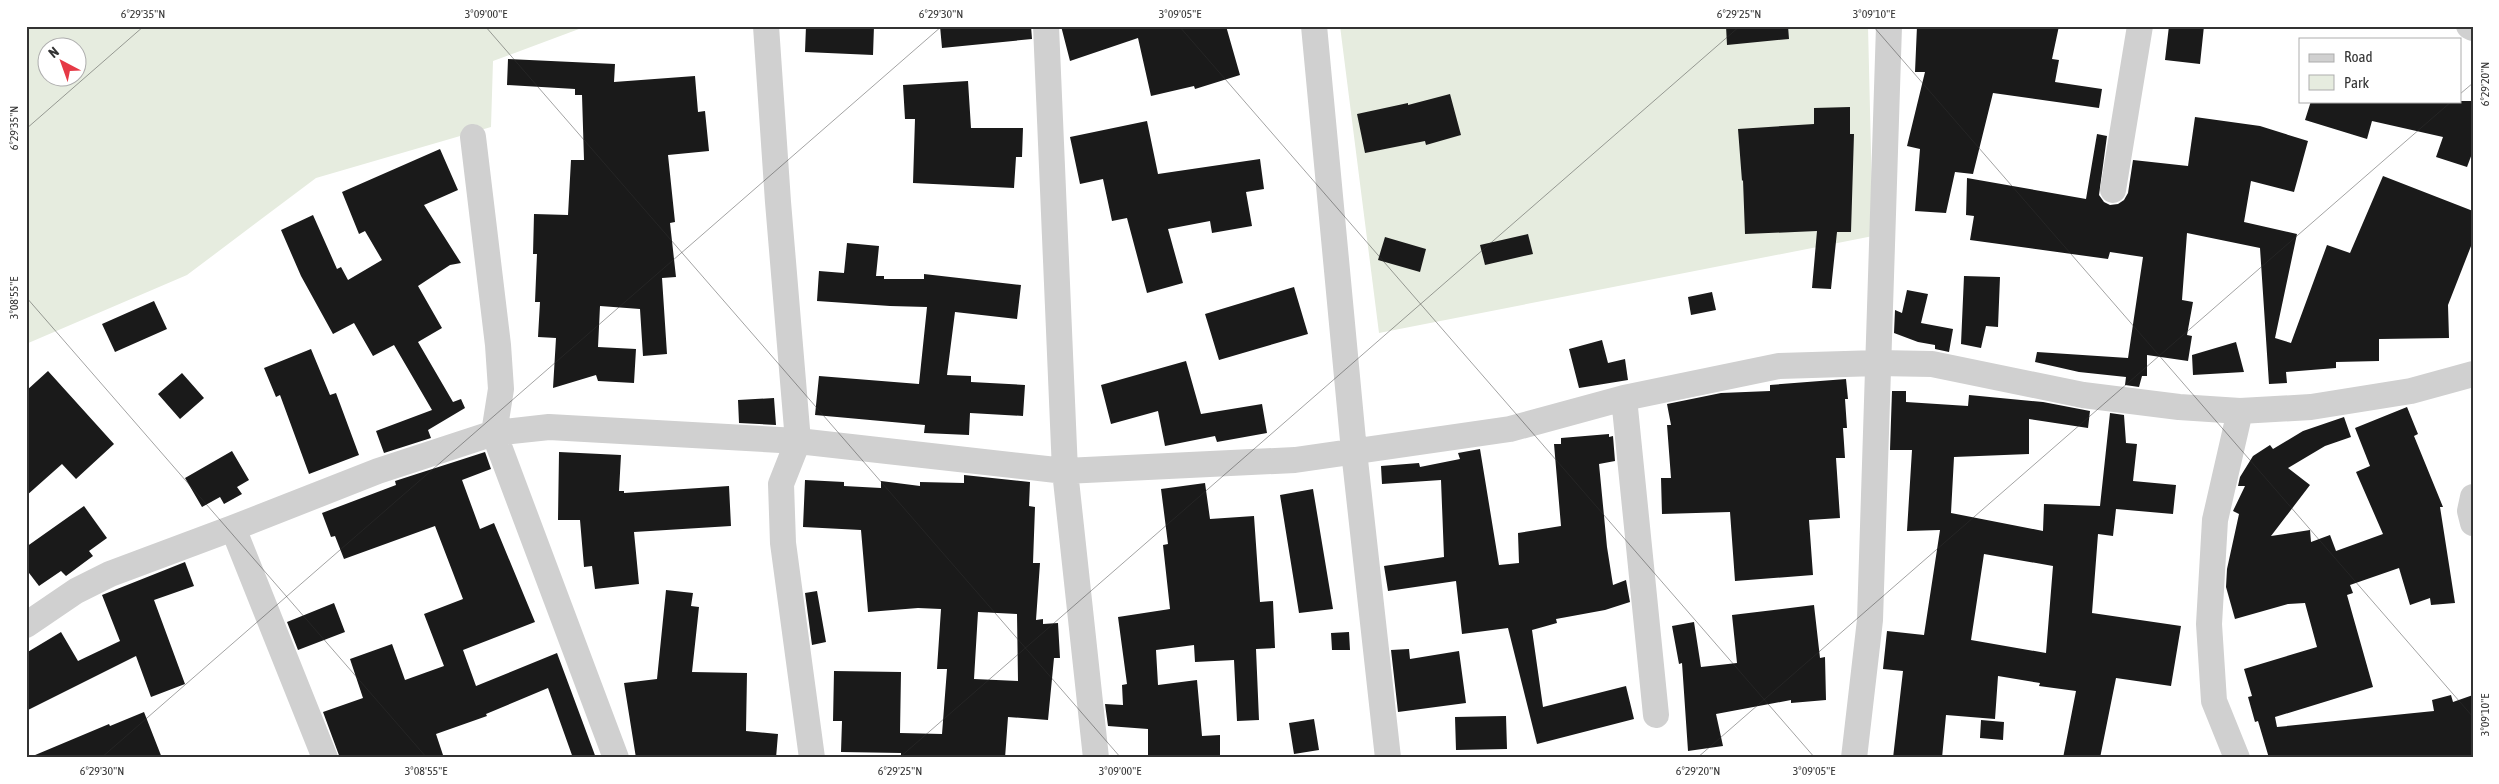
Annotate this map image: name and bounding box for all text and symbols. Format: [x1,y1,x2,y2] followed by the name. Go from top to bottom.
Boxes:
[121,7,165,21] text: 6°29'35"N
[465,7,507,21] text: 3°09'00"E
[919,7,963,21] text: 6°29'30"N
[1159,7,1201,21] text: 3°09'05"E
[1717,7,1761,21] text: 6°29'25"N
[1853,7,1895,21] text: 3°09'10"E
[38,38,88,88] north arrow
[2299,38,2462,102] legend
[45,43,62,61] text: N
[2344,48,2373,65] text: Road
[2478,62,2492,106] text: 6°29'20"N
[2344,74,2369,91] text: Park
[7,106,21,150] text: 6°29'35"N
[7,277,21,319] text: 3°08'55"E
[2478,694,2492,736] text: 3°09'10"E
[80,764,124,778] text: 6°29'30"N
[405,764,447,778] text: 3°08'55"E
[878,764,922,778] text: 6°29'25"N
[1099,764,1141,778] text: 3°09'00"E
[1676,764,1720,778] text: 6°29'20"N
[1793,764,1835,778] text: 3°09'05"E

